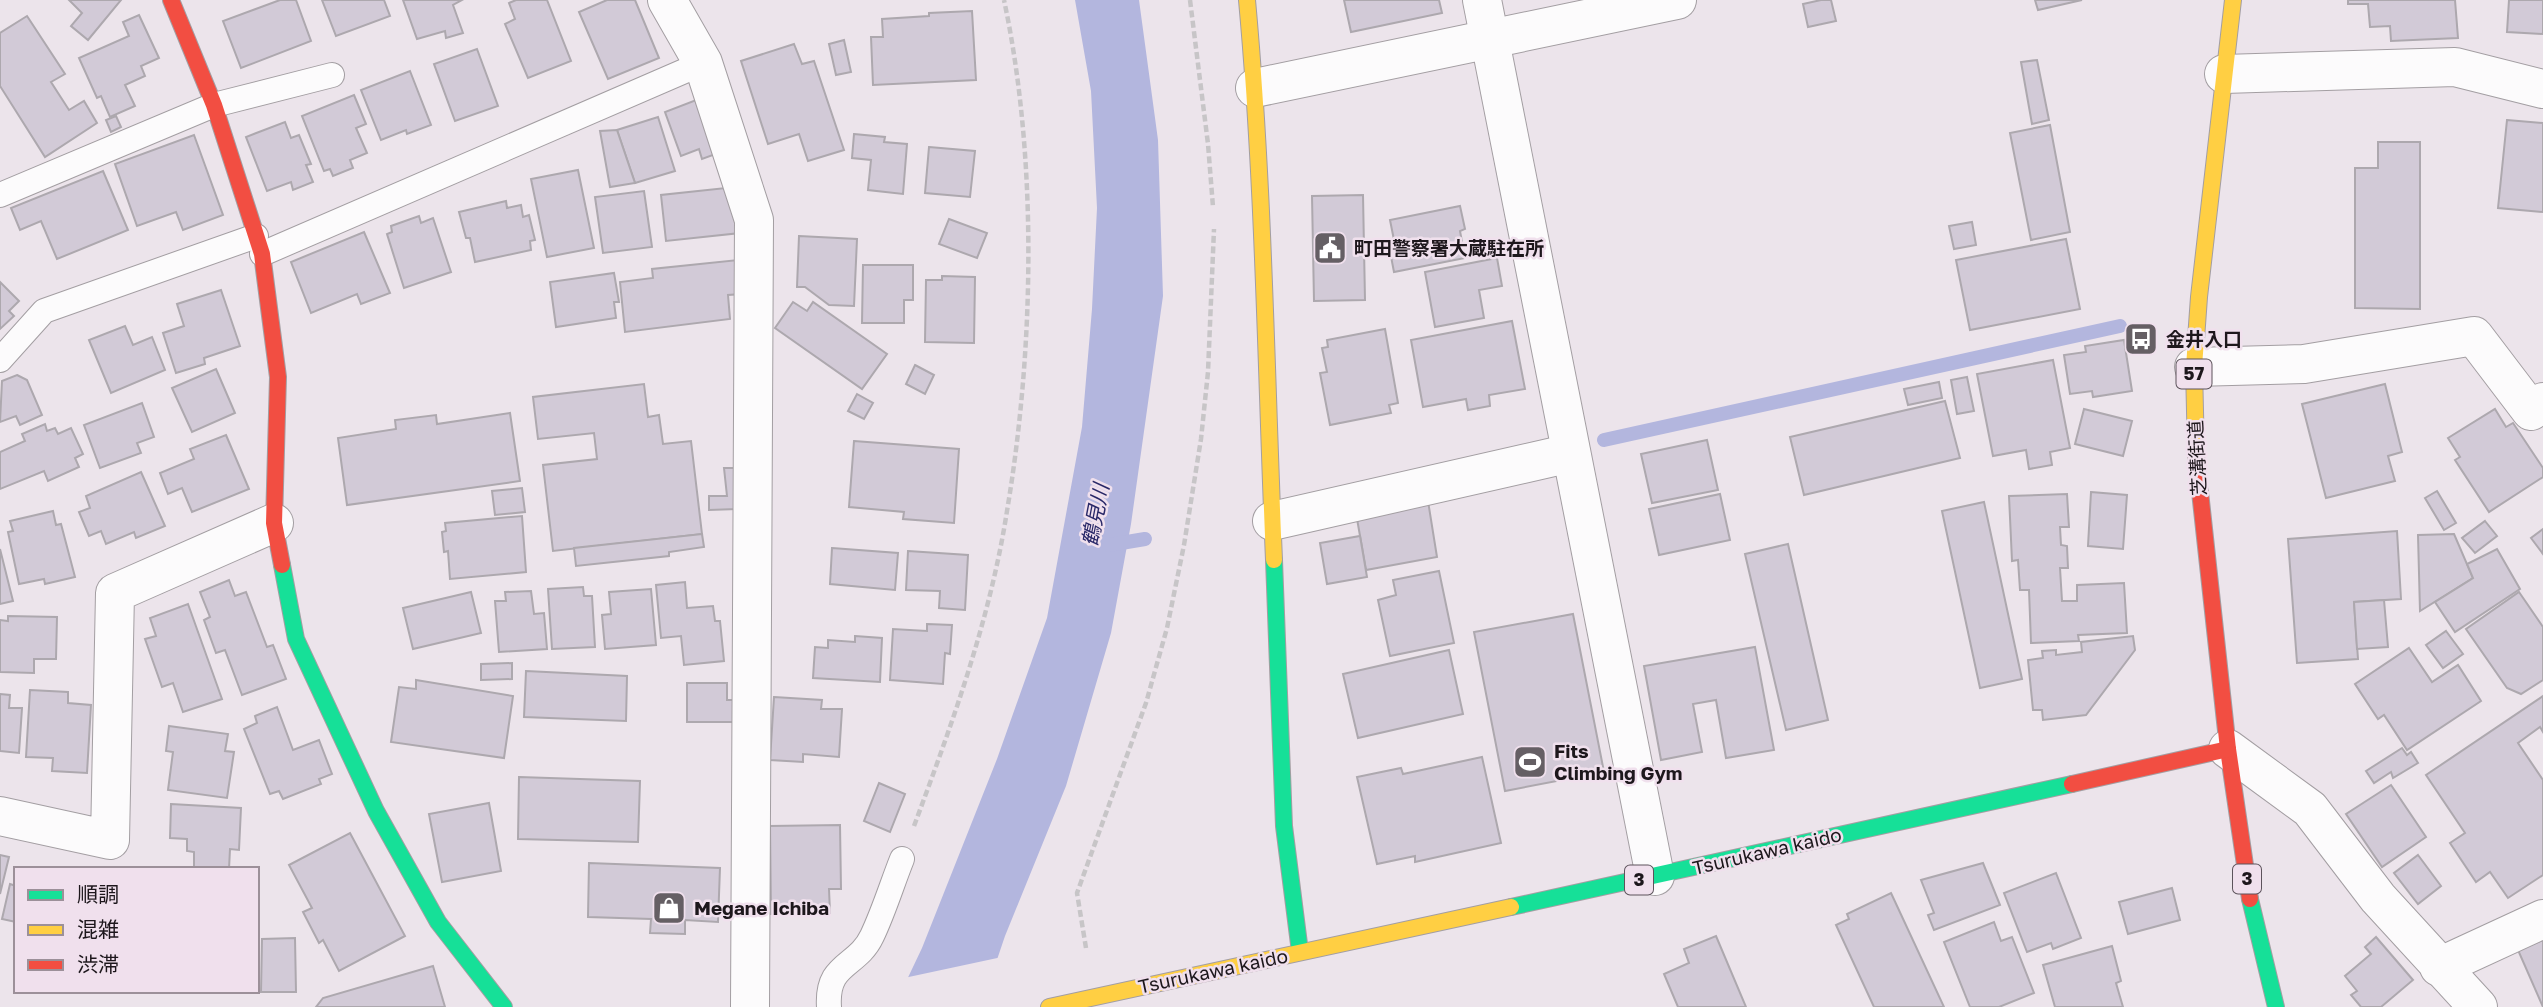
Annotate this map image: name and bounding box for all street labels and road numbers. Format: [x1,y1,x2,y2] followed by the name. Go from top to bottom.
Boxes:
[2176,360,2212,388] road number: 57
[2183,419,2210,497] street label: 芝溝街道
[1690,822,1844,879] street label: Tsurukawa kaido
[2233,864,2261,894] road number: 3
[1625,866,1653,894] road number: 3
[1136,943,1290,998] street label: Tsurukawa kaido

